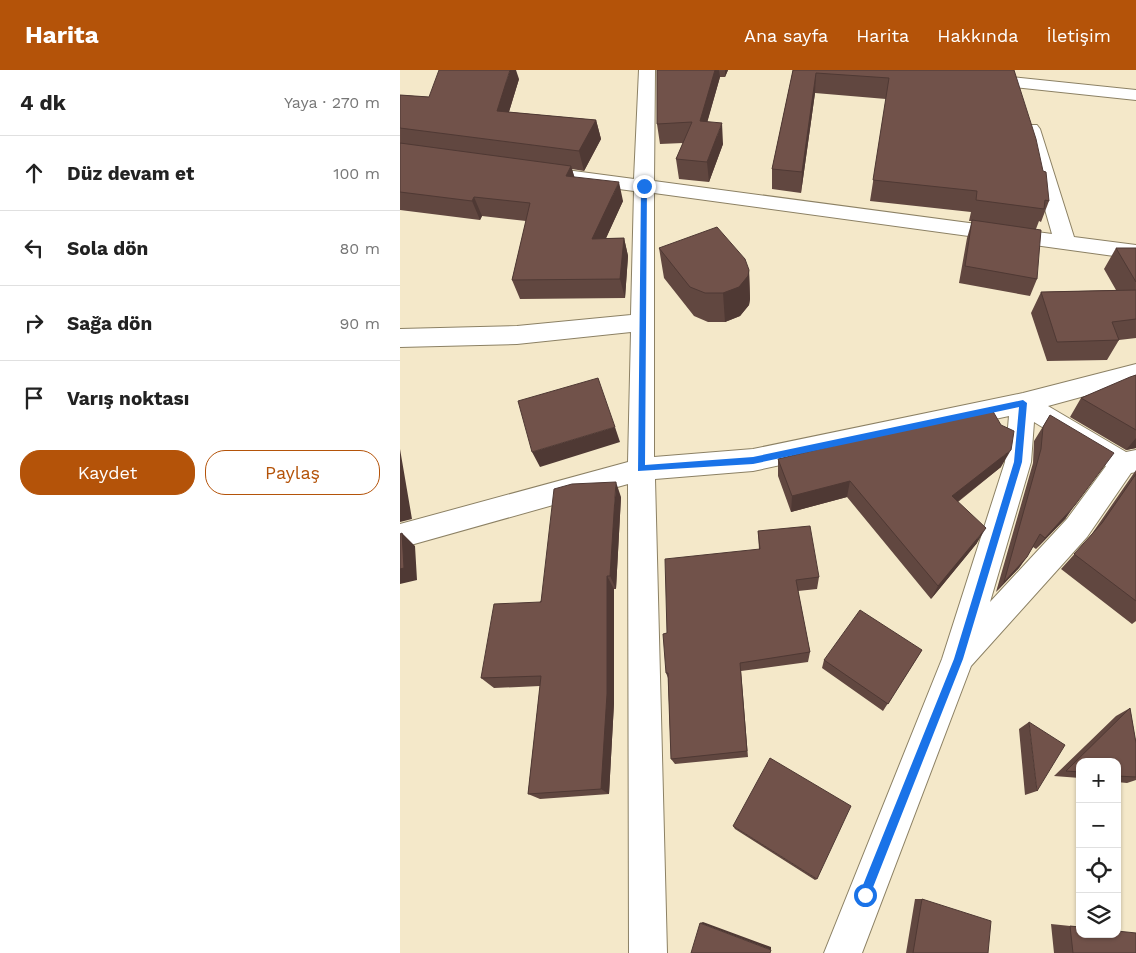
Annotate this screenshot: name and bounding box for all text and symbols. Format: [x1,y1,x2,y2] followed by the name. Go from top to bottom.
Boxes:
[25,21,99,49] text: Harita
[744,25,828,46] text: Ana sayfa
[856,25,909,46] text: Harita
[937,25,1018,46] text: Hakkında
[1046,25,1111,46] text: İletişim
[20,90,66,115] text: 4 dk
[284,93,380,112] text: Yaya · 270 m
[20,159,48,187] icon: ahead
[67,162,194,185] text: Düz devam et
[333,164,380,183] text: 100 m
[633,175,656,198] route end
[20,234,48,262] icon: left
[67,237,148,260] text: Sola dön
[339,239,380,258] text: 80 m
[20,309,48,337] icon: right
[67,312,152,335] text: Sağa dön
[339,314,380,333] text: 90 m
[20,384,48,412] icon: arrive
[67,387,189,410] text: Varış noktası
[20,450,195,495] button: Kaydet
[205,450,380,495] button: Paylaş
[1076,758,1121,938] map controls
[1076,758,1121,803] button: +
[1076,803,1121,848] button: −
[1076,848,1121,893] button: locate
[854,884,877,907] route start
[1076,893,1121,938] button: layers

